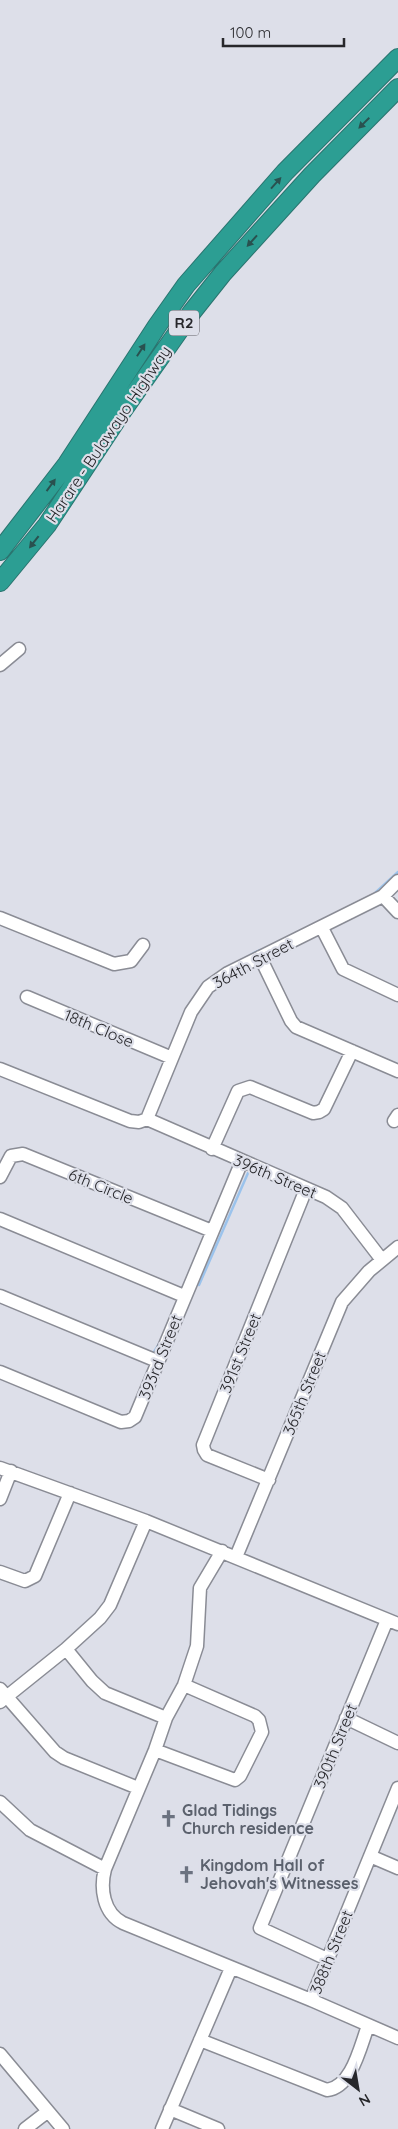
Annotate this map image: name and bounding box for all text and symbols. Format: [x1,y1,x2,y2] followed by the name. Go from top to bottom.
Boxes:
[223,15,344,47] scale bar
[230,23,271,42] text: 100 m
[358,116,370,128] one-way arrow
[270,176,281,189] one-way arrow
[246,234,258,246] one-way arrow
[169,310,199,336] road number: R2
[41,342,175,526] street label: Harare - Bulawayo Highway
[136,343,146,357] one-way arrow
[46,478,56,492] one-way arrow
[28,535,39,548] one-way arrow
[209,933,297,993] street label: 364th Street
[61,1004,137,1052] street label: 18th Close
[230,1149,320,1203] street label: 396th Street
[66,1164,136,1208] street label: 6th Circle
[215,1310,265,1396] street label: 391st Street
[134,1312,186,1402] street label: 393rd Street
[278,1348,330,1438] street label: 365th Street
[309,1701,361,1791] street label: 390th Street
[182,1800,314,1838] place label: Glad Tidings Church residence
[158,1809,178,1829] church icon: Glad Tidings Church residence
[200,1855,359,1893] place label: Kingdom Hall of Jehovah's Witnesses
[176,1864,196,1884] church icon: Kingdom Hall of Jehovah's Witnesses
[305,1907,357,1997] street label: 388th Street
[333,2064,383,2114] north arrow
[356,2090,374,2111] text: N

